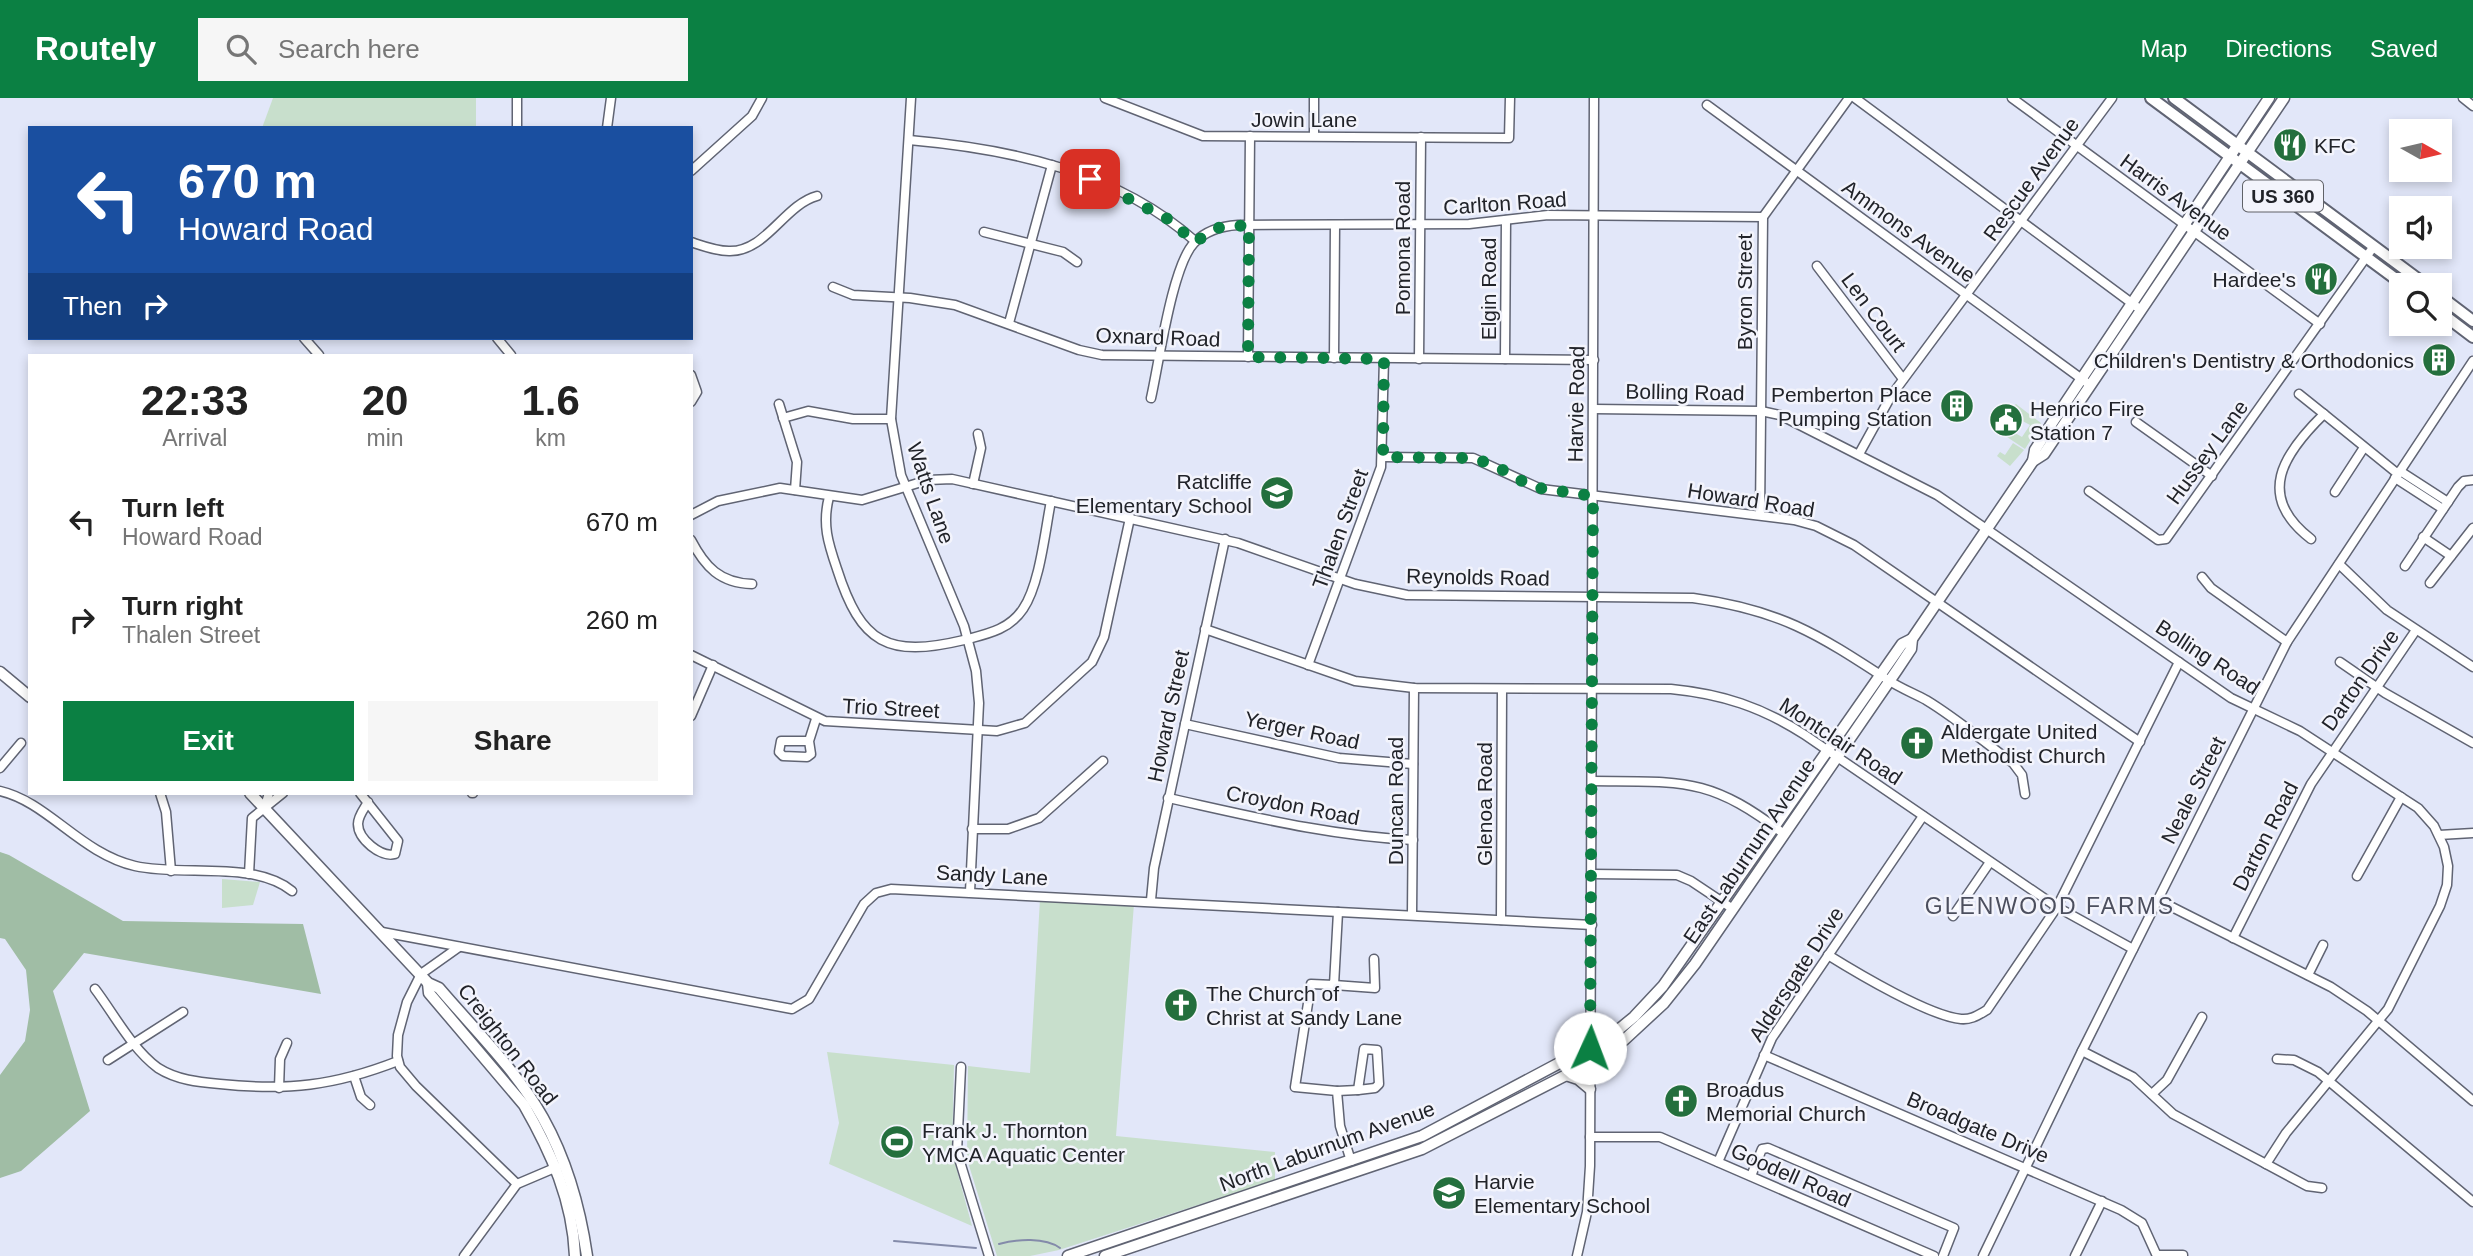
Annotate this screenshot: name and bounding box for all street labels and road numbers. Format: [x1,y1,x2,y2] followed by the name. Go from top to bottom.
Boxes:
[1251,108,1357,131] street label: Jowin Lane
[1979,113,2083,245] street label: Rescue Avenue
[2116,149,2236,245] street label: Harris Avenue
[1838,175,1980,287] street label: Ammons Avenue
[2243,180,2323,212] road number: US 360
[1391,181,1414,315] street label: Pomona Road
[1442,187,1568,219] street label: Carlton Road
[1733,233,1756,350] street label: Byron Street
[1477,238,1500,340] street label: Elgin Road
[1837,268,1911,356] street label: Len Court
[1095,323,1221,351] street label: Oxnard Road
[1563,345,1589,463] street label: Harvie Road
[1625,379,1745,405] street label: Bolling Road
[2162,396,2252,508] street label: Hussey Lane
[903,439,959,547] street label: Watts Lane
[1308,466,1372,592] street label: Thalen Street
[1686,479,1816,521] street label: Howard Road
[1406,564,1550,590] street label: Reynolds Road
[2152,615,2264,699] street label: Bolling Road
[2317,625,2403,735] street label: Darton Drive
[1143,648,1193,784] street label: Howard Street
[1776,693,1906,789] street label: Montclair Road
[842,694,940,722] street label: Trio Street
[1242,707,1362,753] street label: Yerger Road
[2156,733,2230,847] street label: Neale Street
[1384,737,1407,865] street label: Duncan Road
[1473,742,1496,866] street label: Glenoa Road
[1679,754,1819,948] street label: East Laburnum Avenue
[2228,778,2302,894] street label: Darton Road
[1224,781,1362,829] street label: Croydon Road
[935,861,1049,889] street label: Sandy Lane
[1744,903,1848,1045] street label: Aldersgate Drive
[454,979,562,1109] street label: Creighton Road
[1904,1087,2052,1167] street label: Broadgate Drive
[1216,1096,1438,1196] street label: North Laburnum Avenue
[1728,1138,1854,1212] street label: Goodell Road

